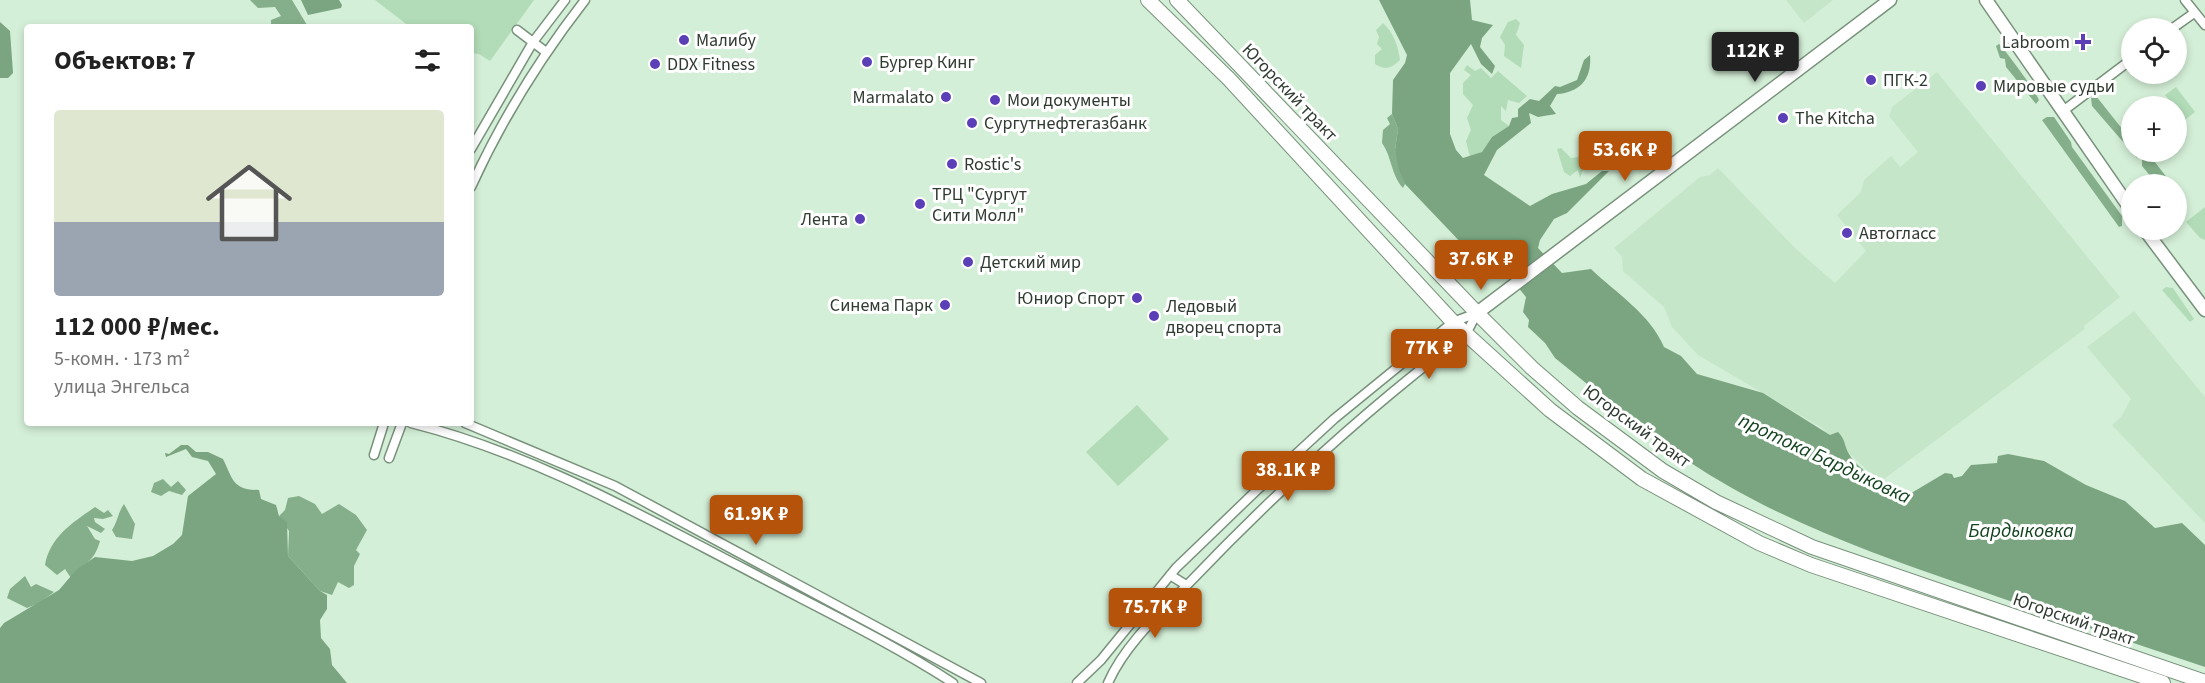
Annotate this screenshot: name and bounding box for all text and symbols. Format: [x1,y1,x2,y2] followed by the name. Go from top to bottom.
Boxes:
[2121,18,2187,240] map controls
[2121,18,2187,84] button: locate
[696,28,757,53] place label: Малибу
[2002,30,2070,55] place label: Labroom
[1706,32,1804,83] pin: 112K ₽
[677,33,691,47] marker: Малибу
[2074,33,2092,51] marker: Labroom
[1726,37,1784,65] text: 112K ₽
[1236,38,1343,147] street label: Югорский тракт
[54,42,196,79] text: Объектов: 7
[411,44,444,77] icon: filters
[879,50,975,75] place label: Бургер Кинг
[667,52,755,77] place label: DDX Fitness
[860,55,874,69] marker: Бургер Кинг
[648,57,662,71] marker: DDX Fitness
[1883,68,1928,93] place label: ПГК-2
[1864,73,1878,87] marker: ПГК-2
[1993,74,2115,99] place label: Мировые судьи
[1974,79,1988,93] marker: Мировые судьи
[853,85,934,110] place label: Marmalato
[1007,88,1131,113] place label: Мои документы
[939,90,953,104] marker: Marmalato
[988,93,1002,107] marker: Мои документы
[2121,96,2187,162] button: +
[1795,106,1875,131] place label: The Kitcha
[984,111,1147,136] place label: Сургутнефтегазбанк
[1776,111,1790,125] marker: The Kitcha
[965,116,979,130] marker: Сургутнефтегазбанк
[1570,131,1680,182] pin: 53.6K ₽
[1593,136,1657,164] text: 53.6K ₽
[195,149,303,257] icon: home
[964,152,1021,177] place label: Rostic's
[945,157,959,171] marker: Rostic's
[2121,174,2187,240] button: −
[932,182,1027,228] place label: ТРЦ "Сургут Сити Молл"
[913,197,927,211] marker: ТРЦ "Сургут Сити Молл"
[801,207,848,232] place label: Лента
[853,212,867,226] marker: Лента
[1859,221,1936,246] place label: Автогласс
[1840,226,1854,240] marker: Автогласс
[1426,240,1536,291] pin: 37.6K ₽
[1449,245,1513,273] text: 37.6K ₽
[980,250,1081,275] place label: Детский мир
[961,255,975,269] marker: Детский мир
[1017,286,1125,311] place label: Юниор Спорт
[1130,291,1144,305] marker: Юниор Спорт
[830,293,933,318] place label: Синема Парк
[1166,294,1282,340] place label: Ледовый дворец спорта
[938,298,952,312] marker: Синема Парк
[54,308,220,345] text: 112 000 ₽/мес.
[1147,309,1161,323] marker: Ледовый дворец спорта
[1387,329,1471,380] pin: 77K ₽
[1405,334,1453,362] text: 77K ₽
[54,345,190,373] text: 5-комн. · 173 m²
[54,373,190,401] text: улица Энгельса
[1578,379,1696,474] street label: Югорский тракт
[1734,407,1915,511] water label: протока Бардыковка
[1233,451,1343,502] pin: 38.1K ₽
[1256,456,1320,484] text: 38.1K ₽
[701,495,811,546] pin: 61.9K ₽
[724,500,788,528] text: 61.9K ₽
[1968,517,2074,545] water label: Бардыковка
[2009,587,2138,652] street label: Югорский тракт
[1100,588,1210,639] pin: 75.7K ₽
[1123,593,1187,621] text: 75.7K ₽

